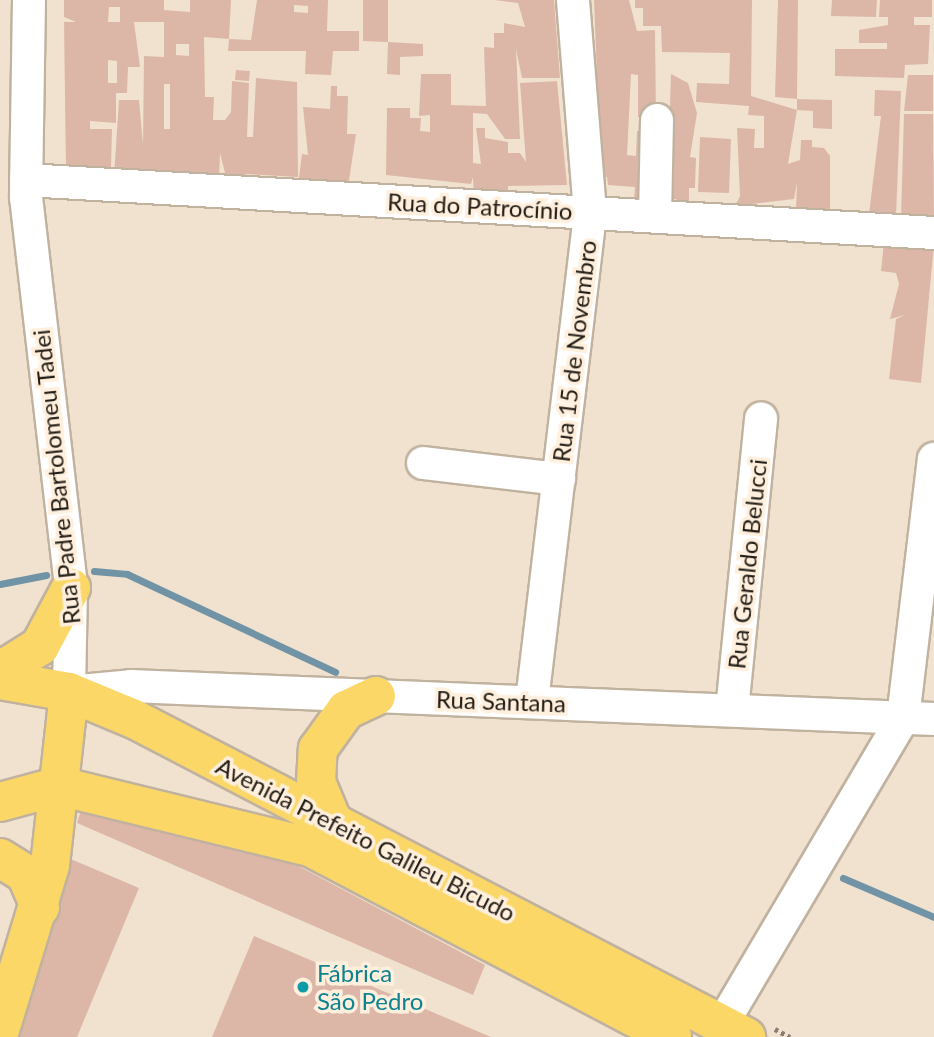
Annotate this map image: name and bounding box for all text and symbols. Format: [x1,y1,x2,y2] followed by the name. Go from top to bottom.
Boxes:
[387,187,573,225] street label: Rua do Patrocínio
[546,238,602,464] street label: Rua 15 de Novembro
[26,328,86,626] street label: Rua Padre Bartolomeu Tadei
[722,458,772,670] street label: Rua Geraldo Belucci
[436,684,566,718] street label: Rua Santana
[212,751,520,927] street label: Avenida Prefeito Galileu Bicudo
[317,959,423,1015] place label: Fábrica São Pedro
[295,979,311,995] marker: Fábrica São Pedro

